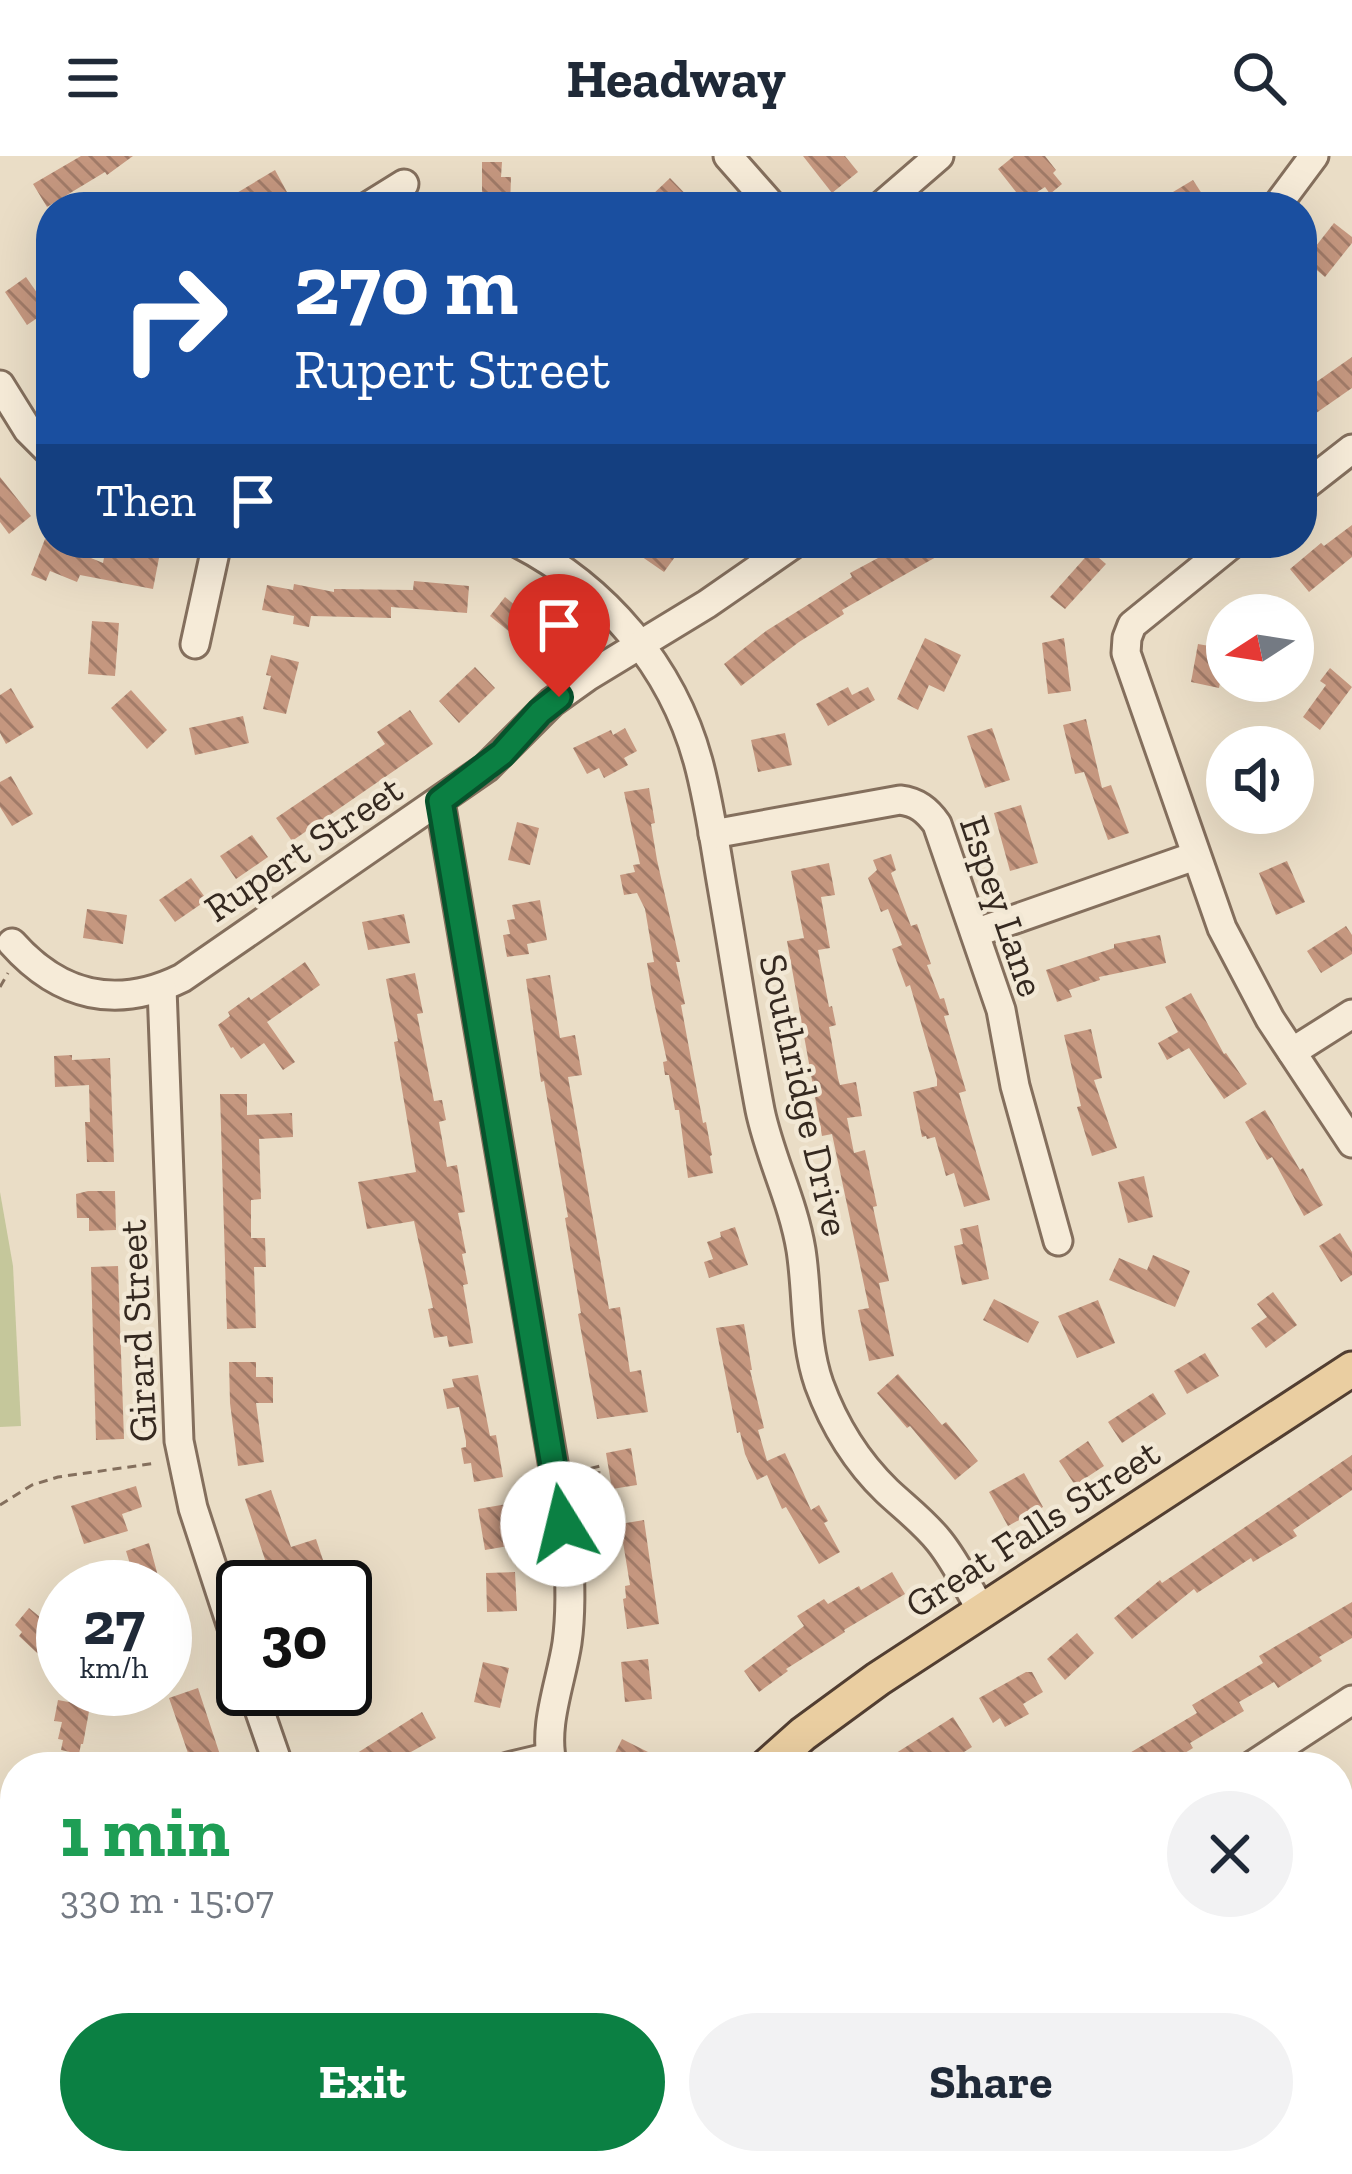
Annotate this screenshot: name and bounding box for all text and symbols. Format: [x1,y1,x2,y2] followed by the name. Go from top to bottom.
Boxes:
[60,45,126,111] icon: menu
[1226,45,1292,111] icon: search
[566,46,786,111] text: Headway
[294,235,518,336] text: 270 m
[96,240,252,396] icon: right
[294,337,610,402] text: Rupert Street
[220,468,286,534] icon: arrive
[96,474,196,528] text: Then
[508,574,610,697] pin
[526,592,592,658] icon: arrive
[1206,594,1314,702] north arrow
[1206,594,1314,834] map controls
[1206,726,1314,834] button: sound
[196,765,411,932] street label: Rupert Street
[950,810,1055,1003] street label: Espey Lane
[749,949,860,1241] street label: Southridge Drive
[108,1218,167,1443] street label: Girard Street
[896,1429,1169,1628] street label: Great Falls Street
[500,1461,626,1587] position arrow
[216,1560,372,1716] speed limit sign: 30
[83,1587,145,1659] text: 27
[80,1650,148,1686] text: km/h
[60,1788,230,1874] text: 1 min
[1167,1791,1293,1917] button: close
[60,1876,274,1923] text: 330 m · 15:07
[60,2013,665,2151] button: Exit
[689,2013,1293,2151] button: Share

